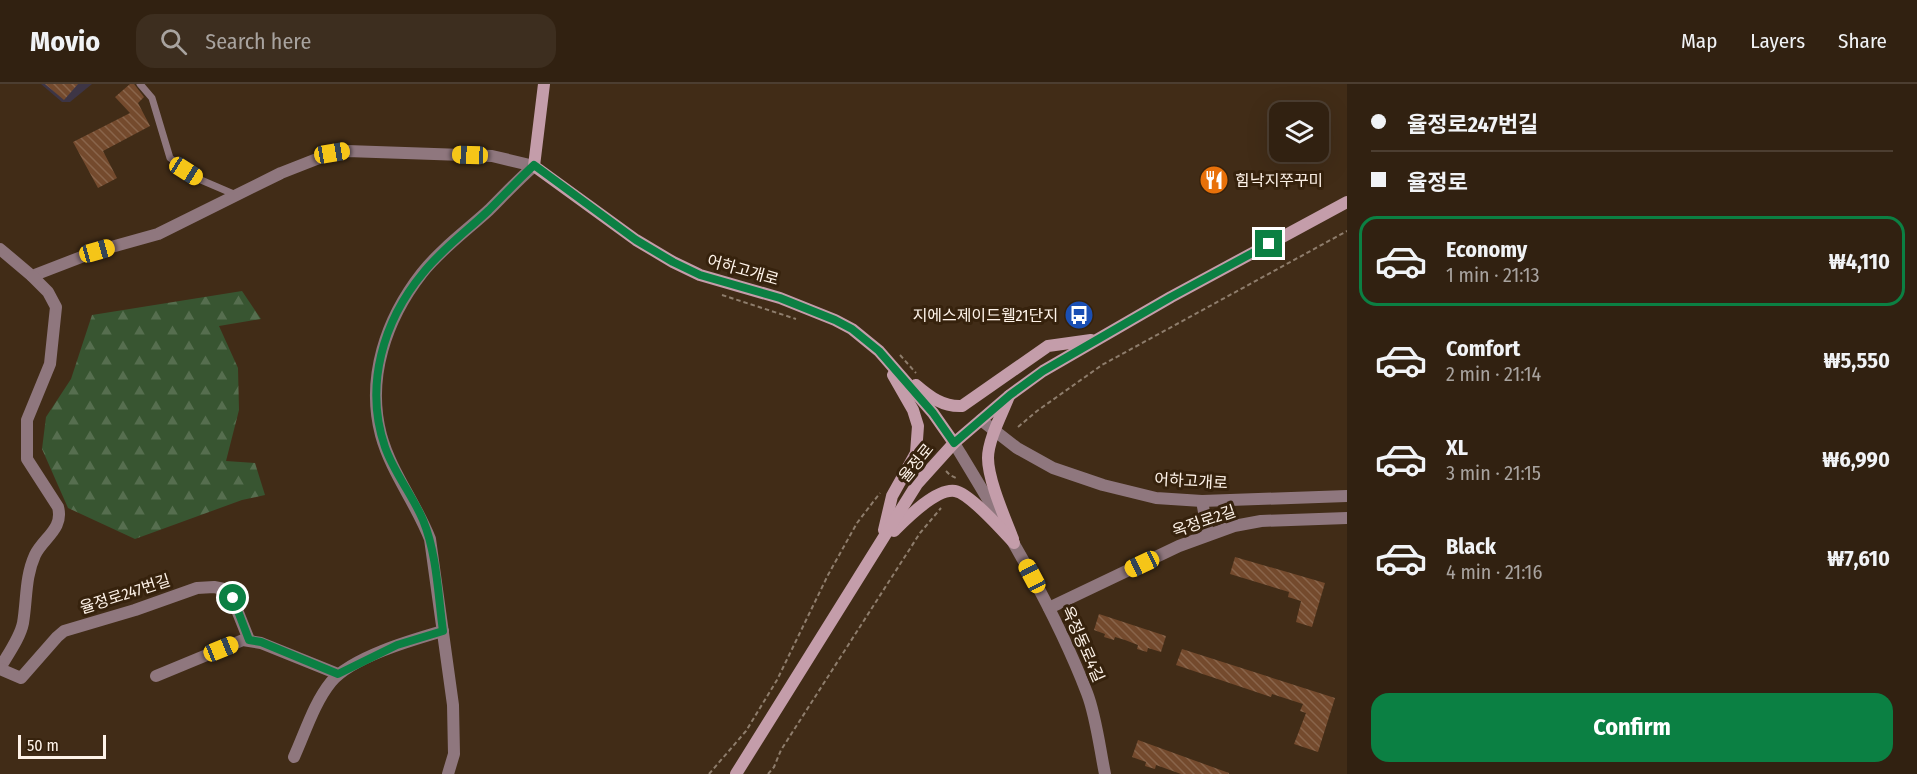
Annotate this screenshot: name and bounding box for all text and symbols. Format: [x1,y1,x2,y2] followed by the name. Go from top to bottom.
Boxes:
[136,14,556,68] search box
[30,25,100,58] text: Movio
[157,25,190,58] icon: search
[205,28,311,55] text: Search here
[1681,28,1717,54] text: Map
[1750,28,1805,54] text: Layers
[1838,28,1887,54] text: Share
[1269,102,1329,162] map controls
[1269,102,1329,162] button: layers
[1407,111,1538,138] text: 율정로247번길
[313,141,351,165] car
[452,145,488,165] car
[166,154,206,188] car
[1198,164,1230,196] restaurant icon: 힘낙지쭈꾸미
[1407,169,1468,196] text: 율정로
[1235,171,1323,190] place label: 힘낙지쭈꾸미
[1255,230,1282,257] route end
[1374,234,1428,288] icon: car
[1446,236,1527,263] text: Economy
[77,237,117,265] car
[1829,248,1890,275] text: ₩4,110
[705,251,781,289] street label: 어하고개로
[1446,263,1540,287] text: 1 min · 21:13
[1063,299,1095,331] bus stop icon: 지에스제이드웰21단지
[913,306,1058,325] place label: 지에스제이드웰21단지
[1374,333,1428,387] icon: car
[1446,335,1520,362] text: Comfort
[1824,347,1890,374] text: ₩5,550
[1446,362,1541,386] text: 2 min · 21:14
[1374,432,1428,486] icon: car
[1446,434,1468,461] text: XL
[895,440,937,486] street label: 율정로
[1822,446,1890,473] text: ₩6,990
[1446,461,1541,485] text: 3 min · 21:15
[1154,470,1229,492] street label: 어하고개로
[1170,501,1238,541] street label: 옥정로2길
[1374,531,1428,585] icon: car
[1446,533,1496,560] text: Black
[1827,545,1890,572] text: ₩7,610
[1122,548,1162,580] car
[1016,556,1048,596] car
[1446,560,1542,584] text: 4 min · 21:16
[77,570,173,618] street label: 율정로247번길
[219,584,246,611] route start
[1058,603,1108,685] street label: 옥정동로4길
[201,634,241,664] car
[1371,693,1893,762] button: Confirm
[18,732,106,760] scale bar
[27,736,59,755] text: 50 m

